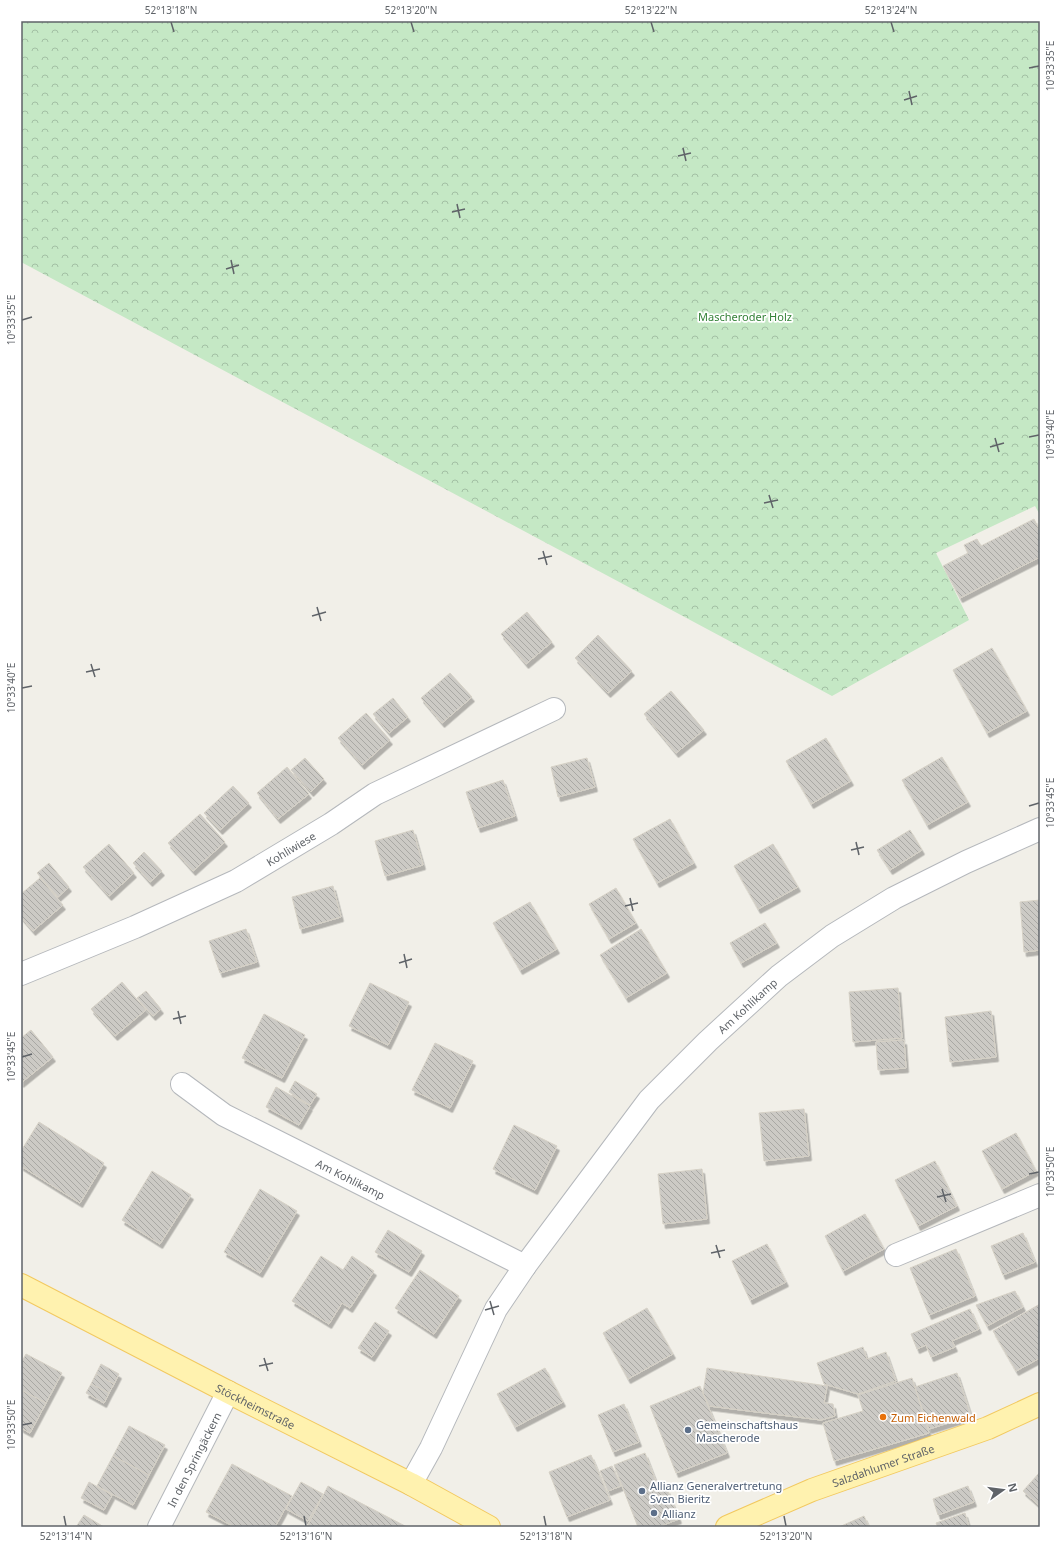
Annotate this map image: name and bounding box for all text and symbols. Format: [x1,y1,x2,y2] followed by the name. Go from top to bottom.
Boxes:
[145,3,197,17] text: 52°13'18"N
[385,3,437,17] text: 52°13'20"N
[625,3,677,17] text: 52°13'22"N
[865,3,917,17] text: 52°13'24"N
[1043,41,1057,91] text: 10°33'35"E
[4,295,18,345] text: 10°33'35"E
[698,309,792,324] park label: Mascheroder Holz
[1043,410,1057,460] text: 10°33'40"E
[4,663,18,713] text: 10°33'40"E
[1043,778,1057,828] text: 10°33'45"E
[263,828,318,869] street label: Kohliwiese
[714,974,780,1036] street label: Am Kohlikamp
[4,1032,18,1082] text: 10°33'45"E
[1043,1147,1057,1197] text: 10°33'50"E
[314,1155,388,1202] street label: Am Kohlikamp
[213,1380,298,1432] street label: Stöckheimstraße
[4,1400,18,1450] text: 10°33'50"E
[163,1409,224,1509] street label: In den Springäckern
[891,1410,976,1425] place label: Zum Eichenwald
[878,1412,888,1422] marker: Zum Eichenwald
[696,1417,798,1445] place label: Gemeinschaftshaus Mascherode
[683,1425,693,1435] marker: Gemeinschaftshaus Mascherode
[830,1440,936,1490] street label: Salzdahlumer Straße
[983,1470,1023,1510] north arrow
[650,1478,782,1506] place label: Allianz Generalvertretung Sven Bieritz
[1005,1481,1022,1494] text: N
[637,1486,647,1496] marker: Allianz Generalvertretung Sven Bieritz
[662,1506,696,1521] place label: Allianz
[649,1508,659,1518] marker: Allianz
[40,1529,92,1543] text: 52°13'14"N
[280,1529,332,1543] text: 52°13'16"N
[520,1529,572,1543] text: 52°13'18"N
[760,1529,812,1543] text: 52°13'20"N

